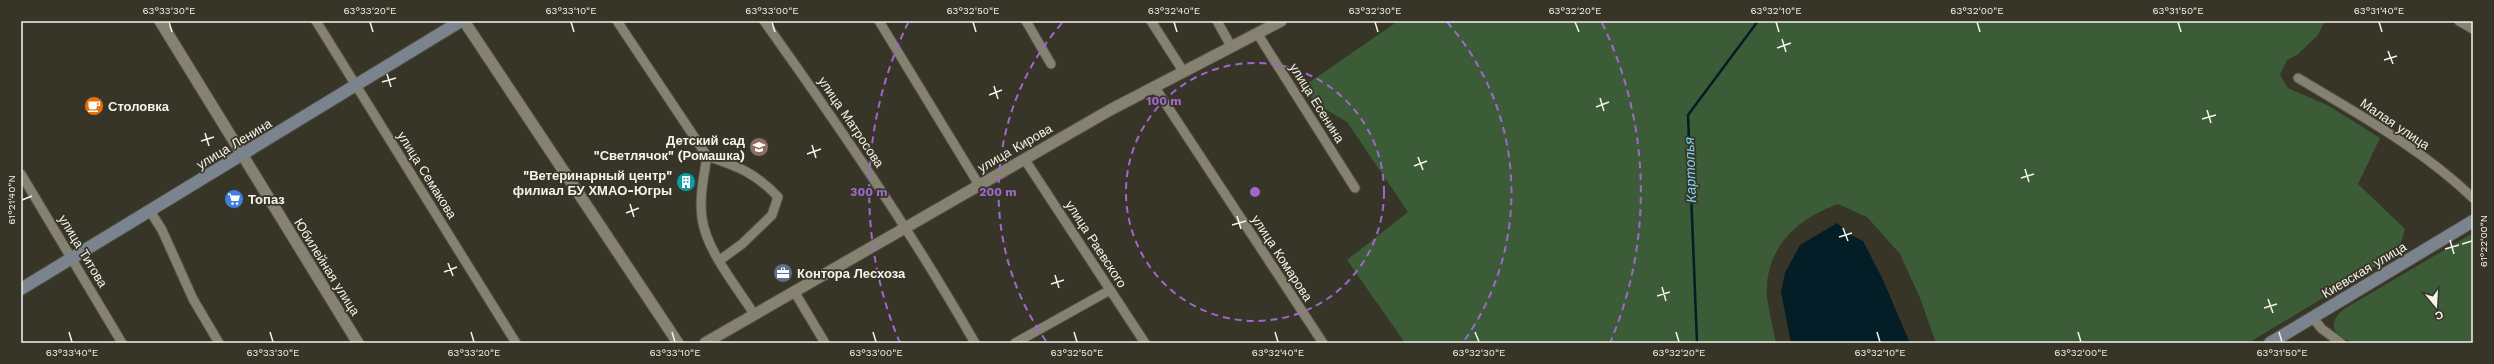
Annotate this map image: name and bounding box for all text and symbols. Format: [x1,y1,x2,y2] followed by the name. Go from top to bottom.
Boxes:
[143,5,195,16] text: 63°33'30"E
[344,5,396,16] text: 63°33'20"E
[545,5,597,16] text: 63°33'10"E
[745,5,799,16] text: 63°33'00"E
[947,5,999,16] text: 63°32'50"E
[1148,5,1200,16] text: 63°32'40"E
[1349,5,1401,16] text: 63°32'30"E
[1549,5,1601,16] text: 63°32'20"E
[1750,5,1802,16] text: 63°32'10"E
[1950,5,2004,16] text: 63°32'00"E
[2152,5,2204,16] text: 63°31'50"E
[2354,5,2404,16] text: 63°31'40"E
[1286,60,1348,146] street label: улица Есенина
[815,74,887,171] street label: улица Матросова
[1146,94,1182,108] text: 100 m
[83,95,105,117] cafe icon: Столовка
[2358,95,2433,153] street label: Малая улица
[108,99,170,114] place label: Столовка
[194,115,275,172] street label: улица Ленина
[975,120,1056,175] street label: улица Кирова
[394,129,460,222] street label: улица Семакова
[594,133,746,163] place label: Детский сад "Светлячок" (Ромашка)
[748,136,770,158] school or university icon: Детский сад "Светлячок" (Ромашка)
[1681,136,1699,203] water label: Картопья
[513,168,672,198] place label: "Ветеринарный центр" филиал БУ ХМАО-Югры
[675,171,697,193] building icon: "Ветеринарный центр" филиал БУ ХМАО-Югры
[6,175,17,225] text: 61°21'40"N
[850,185,888,199] text: 300 m
[979,185,1017,199] text: 200 m
[1248,185,1262,199] centre of rings
[223,188,245,210] supermarket icon: Топаз
[248,192,285,207] place label: Топаз
[1062,198,1130,290] street label: улица Раевского
[55,212,111,291] street label: улица Титова
[1249,212,1316,304] street label: улица Комарова
[2478,215,2489,267] text: 61°22'00"N
[291,216,363,319] street label: Юбилейная улица
[2319,239,2410,301] street label: Киевская улица
[772,262,794,284] office icon: Контора Лесхоза
[797,266,906,281] place label: Контора Лесхоза
[2416,286,2456,326] north arrow
[2433,308,2445,322] text: С
[46,347,98,358] text: 63°33'40"E
[247,347,299,358] text: 63°33'30"E
[448,347,500,358] text: 63°33'20"E
[649,347,701,358] text: 63°33'10"E
[849,347,903,358] text: 63°33'00"E
[1051,347,1103,358] text: 63°32'50"E
[1252,347,1304,358] text: 63°32'40"E
[1453,347,1505,358] text: 63°32'30"E
[1653,347,1705,358] text: 63°32'20"E
[1854,347,1906,358] text: 63°32'10"E
[2054,347,2108,358] text: 63°32'00"E
[2256,347,2308,358] text: 63°31'50"E

